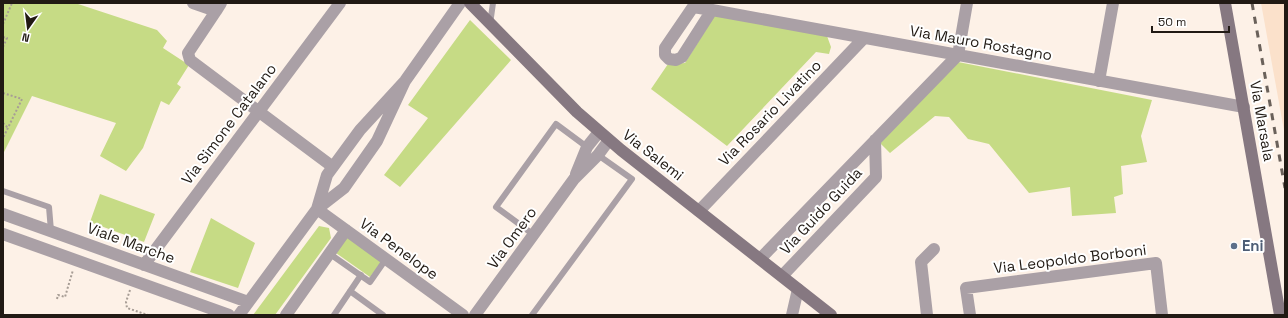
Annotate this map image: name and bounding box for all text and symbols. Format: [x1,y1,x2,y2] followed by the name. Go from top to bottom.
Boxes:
[8,8,48,48] north arrow
[1152,8,1229,34] scale bar
[1158,14,1186,30] text: 50 m
[908,21,1054,64] street label: Via Mauro Rostagno
[20,30,31,45] text: N
[714,56,825,170] street label: Via Rosario Livatino
[177,60,280,188] street label: Via Simone Catalano
[1246,79,1279,163] street label: Via Marsala
[619,125,688,184] street label: Via Salemi
[775,163,866,258] street label: Via Guido Guida
[483,203,540,272] street label: Via Omero
[356,214,442,284] street label: Via Penelope
[85,218,178,267] street label: Viale Marche
[1242,236,1264,255] place label: Eni
[992,240,1147,277] street label: Via Leopoldo Borboni
[1229,241,1239,251] marker: Eni

